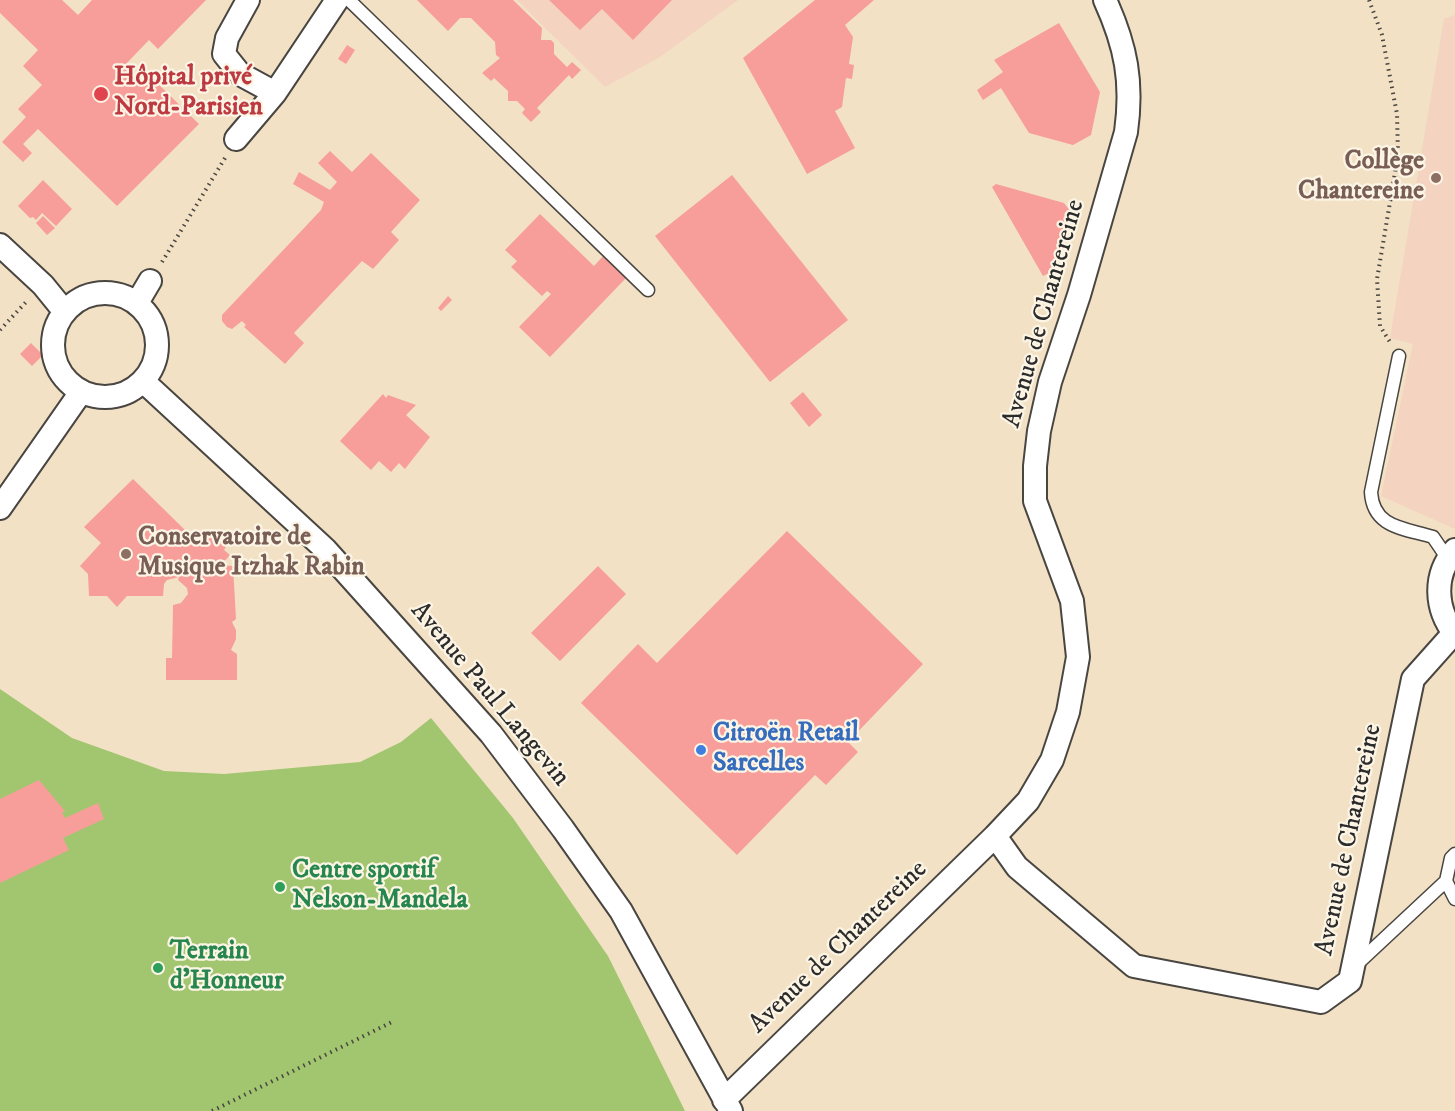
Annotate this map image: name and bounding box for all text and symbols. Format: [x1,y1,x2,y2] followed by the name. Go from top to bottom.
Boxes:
[114,63,263,124] place label: Hôpital privé Nord-Parisien
[92,85,110,103] marker: Hôpital privé Nord-Parisien
[1298,147,1424,208] place label: Collège Chantereine
[1429,171,1443,185] marker: Collège Chantereine
[998,196,1092,432] street label: Avenue de Chantereine
[138,523,365,584] place label: Conservatoire de Musique Itzhak Rabin
[119,547,133,561] marker: Conservatoire de Musique Itzhak Rabin
[403,596,575,794] street label: Avenue Paul Langevin
[713,719,859,780] place label: Citroën Retail Sarcelles
[1310,721,1390,959] street label: Avenue de Chantereine
[694,743,708,757] marker: Citroën Retail Sarcelles
[743,855,935,1041] street label: Avenue de Chantereine
[292,856,468,918] place label: Centre sportif Nelson-Mandela
[273,880,287,894] marker: Centre sportif Nelson-Mandela
[170,937,284,999] place label: Terrain d'Honneur
[151,961,165,975] marker: Terrain d'Honneur

